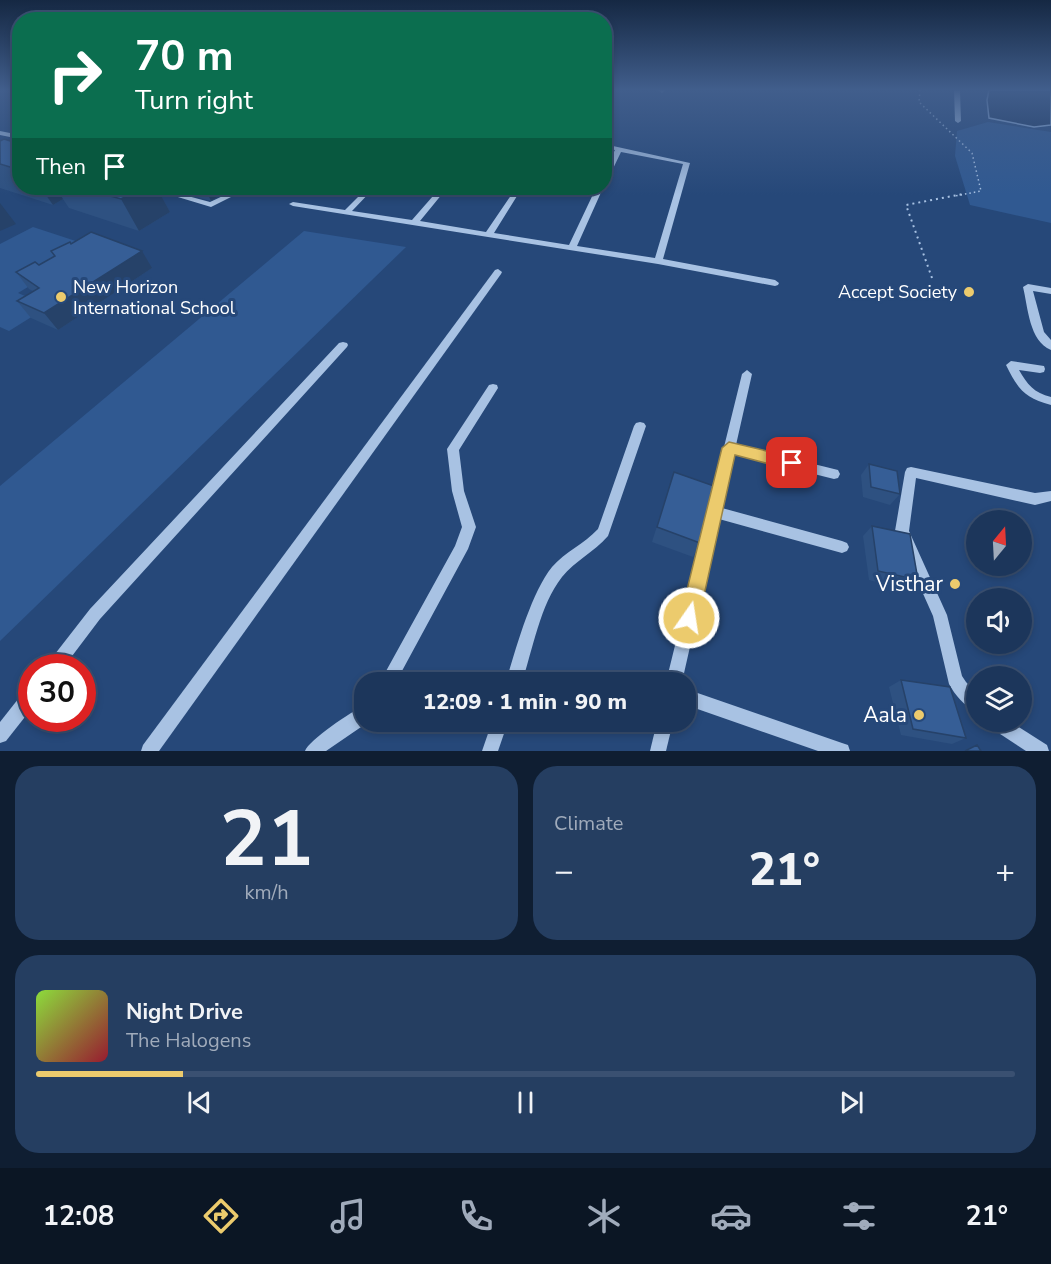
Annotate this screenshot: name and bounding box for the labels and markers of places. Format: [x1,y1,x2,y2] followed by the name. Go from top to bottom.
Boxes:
[73,275,236,320] place label: New Horizon International School
[838,280,958,304] place label: Accept Society
[962,285,976,299] marker: Accept Society
[54,290,68,304] marker: New Horizon International School
[766,437,817,488] pin
[875,570,943,598] place label: Visthar
[948,577,962,591] marker: Visthar
[863,701,907,729] place label: Aala
[912,708,926,722] marker: Aala

